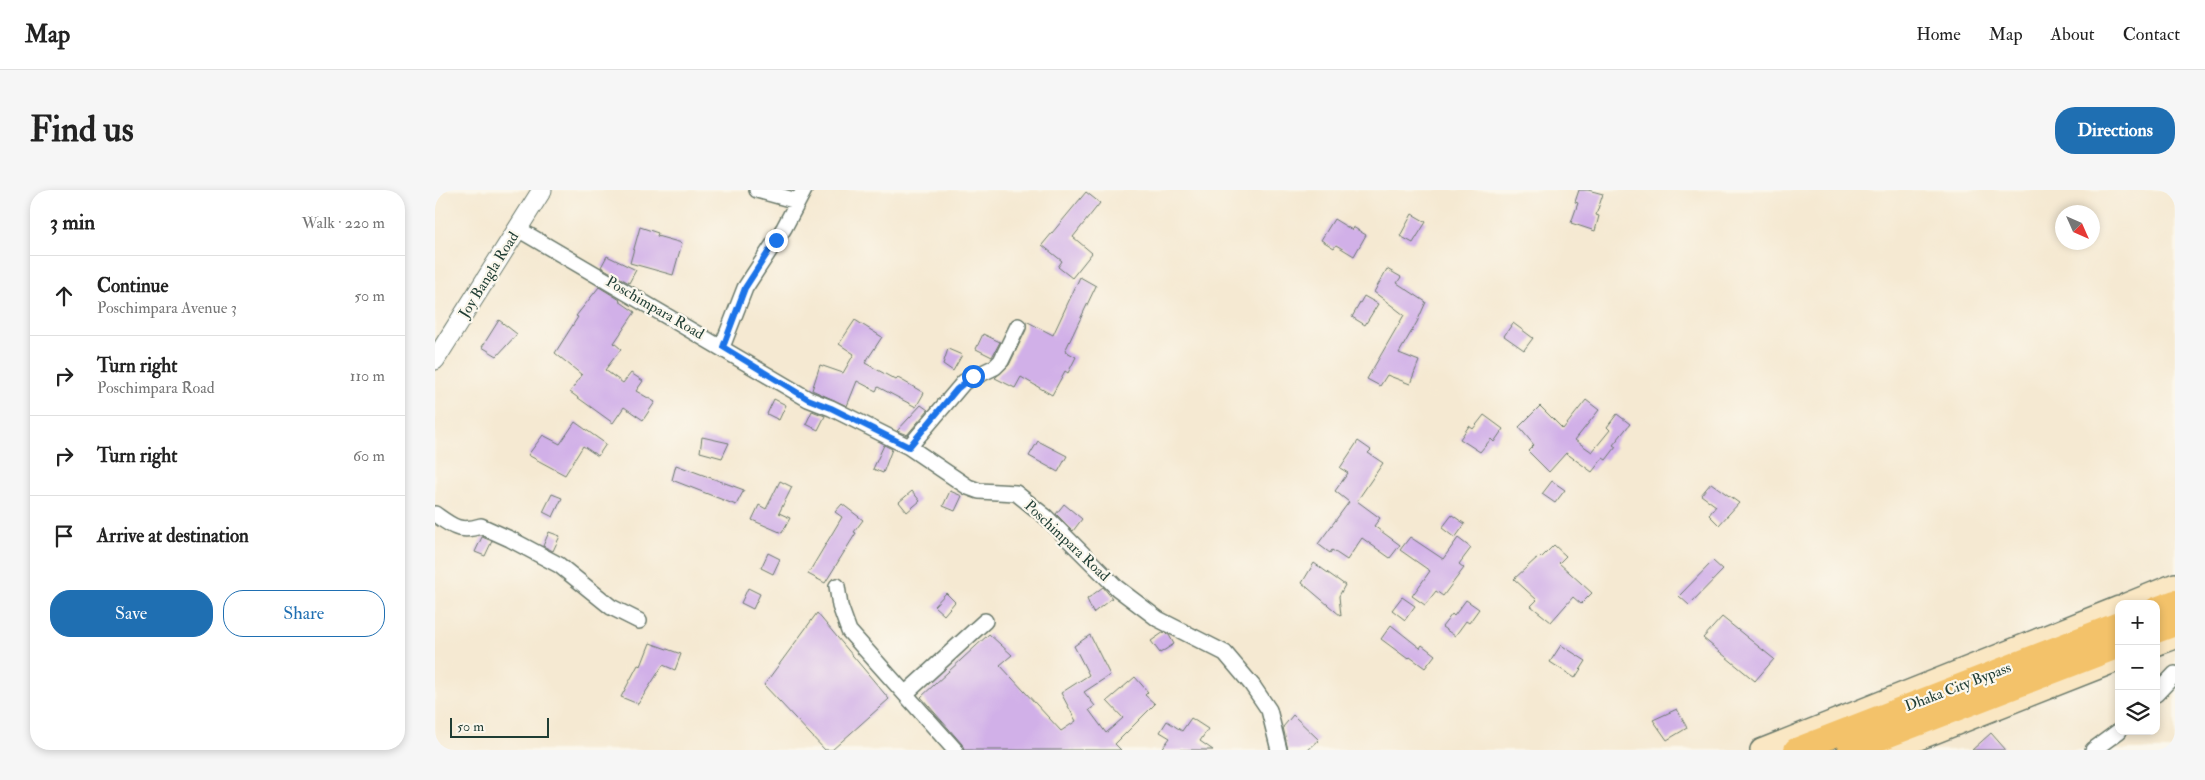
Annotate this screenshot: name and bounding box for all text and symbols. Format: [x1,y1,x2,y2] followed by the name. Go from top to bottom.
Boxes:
[25,19,70,50] text: Map
[1916,23,1961,46] text: Home
[1989,23,2023,46] text: Map
[2051,23,2095,46] text: About
[2123,23,2180,46] text: Contact
[2055,107,2175,154] button: Directions
[30,108,134,152] text: Find us
[2055,205,2100,250] north arrow
[50,209,95,236] text: 3 min
[302,213,385,233] text: Walk · 220 m
[454,228,524,323] street label: Joy Bangla Road
[765,229,788,252] route end
[602,272,708,345] street label: Poschimpara Road
[97,274,168,298] text: Continue
[50,282,78,310] icon: ahead
[354,286,385,306] text: 50 m
[97,298,237,318] text: Poschimpara Avenue 3
[97,354,177,378] text: Turn right
[50,362,78,390] icon: right
[962,365,985,388] route start
[350,366,385,386] text: 110 m
[97,378,215,398] text: Poschimpara Road
[50,442,78,470] icon: right
[97,444,177,468] text: Turn right
[353,446,385,466] text: 60 m
[1020,496,1114,587] street label: Poschimpara Road
[50,522,78,550] icon: arrive
[97,524,249,548] text: Arrive at destination
[50,590,213,637] button: Save
[223,590,385,637] button: Share
[2115,600,2160,735] map controls
[2115,600,2160,645] button: +
[2115,645,2160,690] button: −
[1902,658,2014,717] street label: Dhaka City Bypass
[2115,690,2160,735] button: layers
[450,715,549,738] scale bar
[457,718,484,735] text: 50 m

